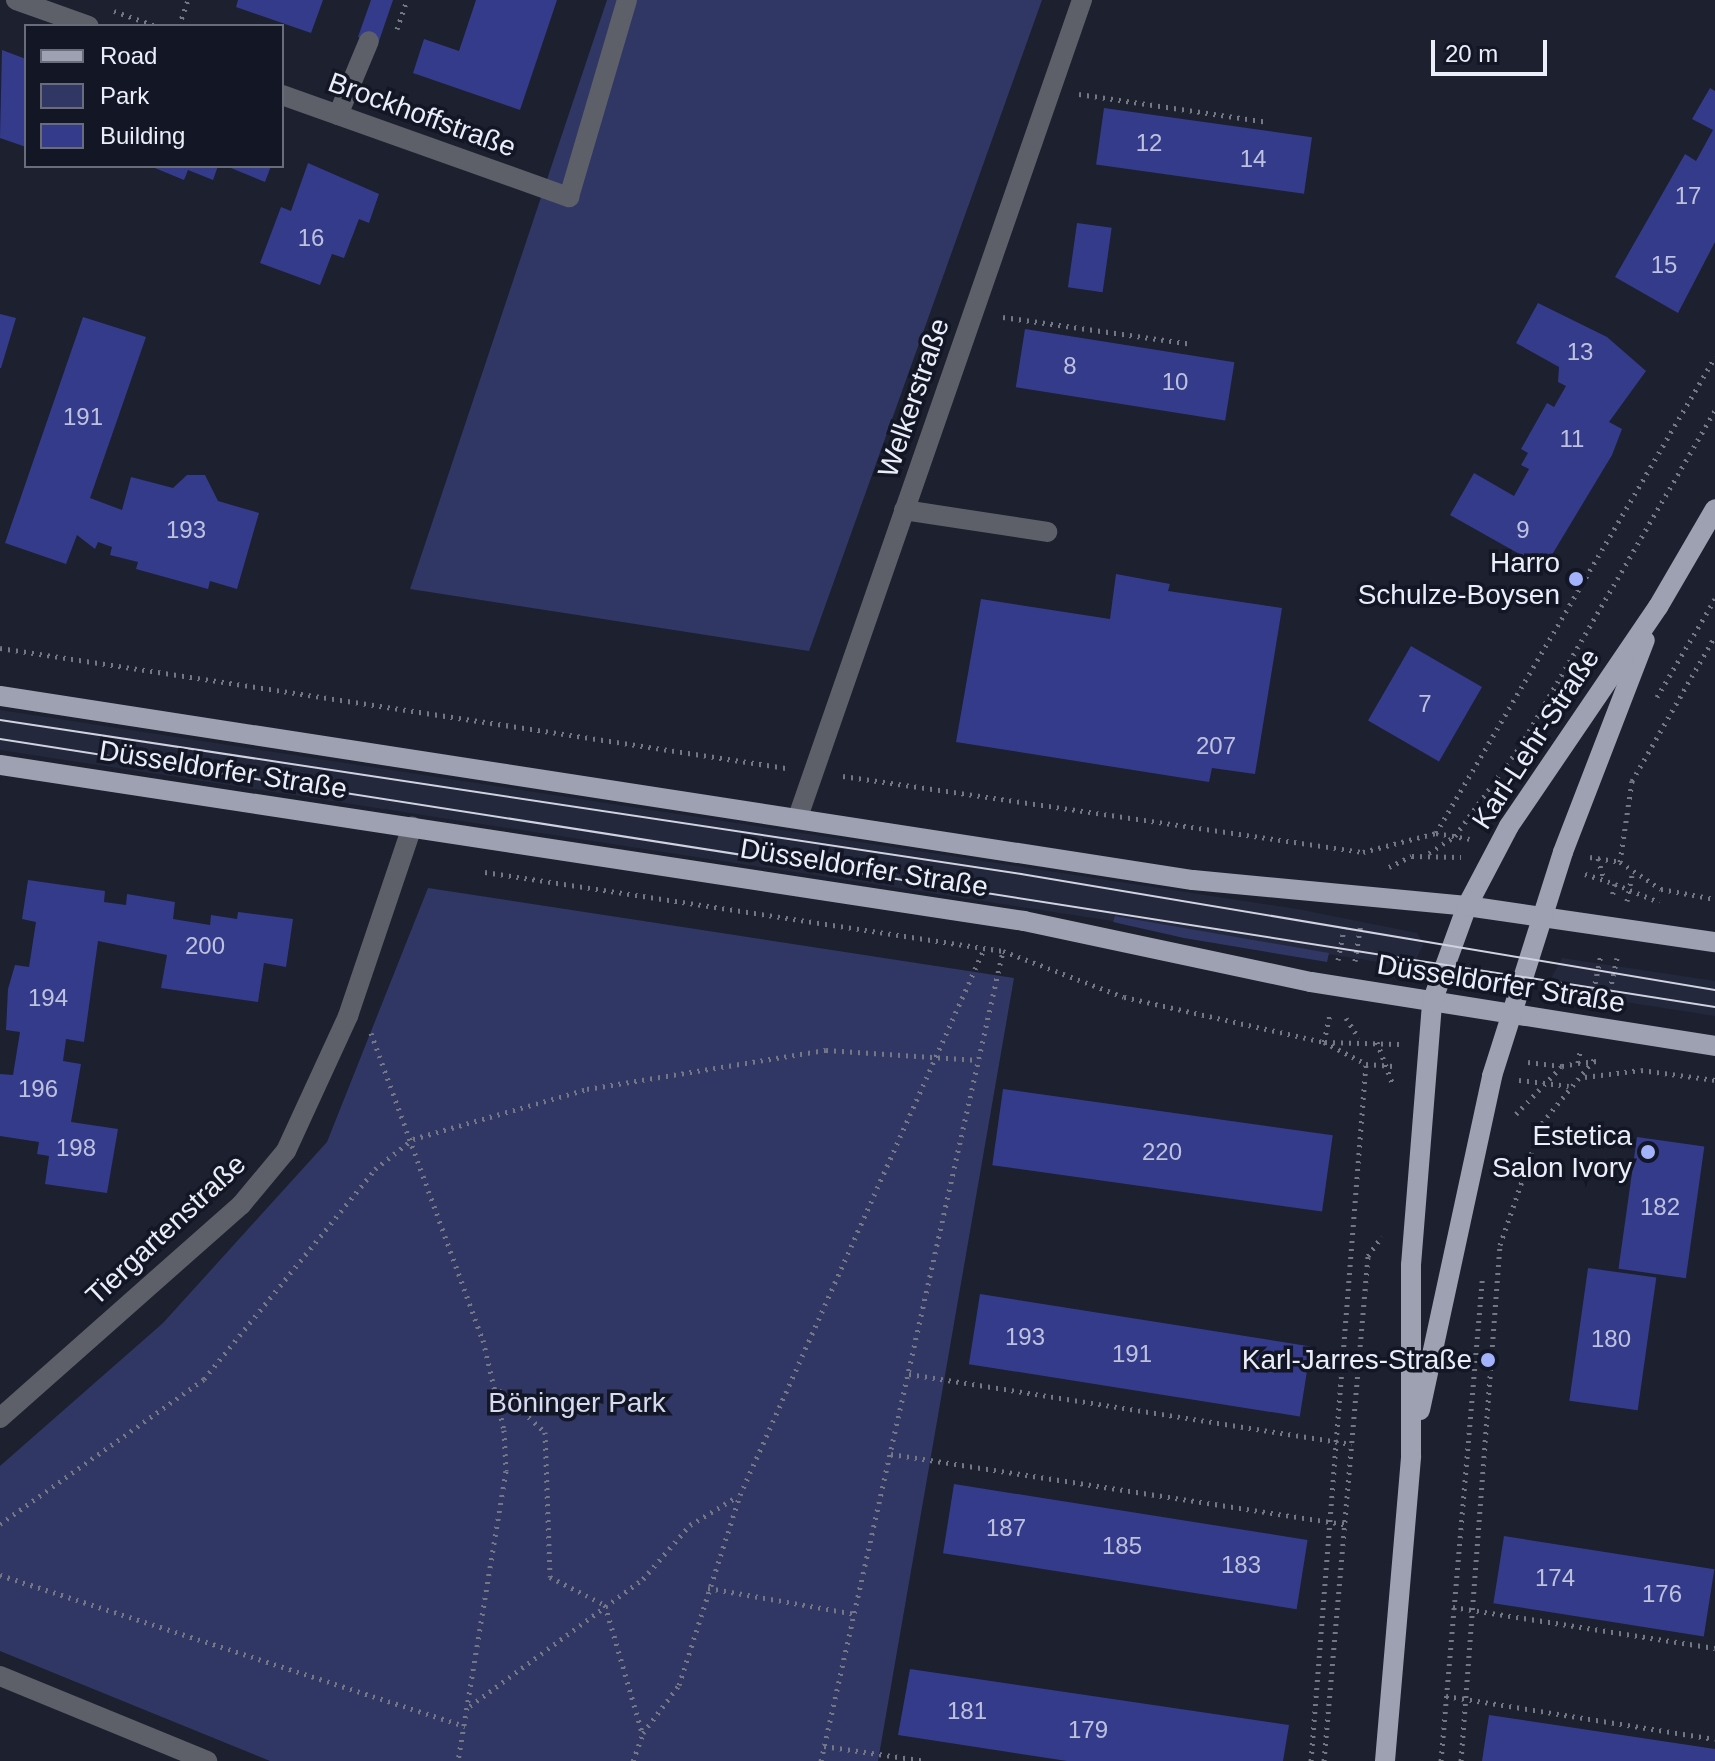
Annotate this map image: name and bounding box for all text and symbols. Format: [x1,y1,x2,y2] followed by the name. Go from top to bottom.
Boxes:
[24,24,284,168] legend
[1435,24,1551,74] scale bar
[1445,40,1498,67] text: 20 m
[100,42,157,69] text: Road
[324,66,520,164] street label: Brockhoffstraße
[100,82,149,109] text: Park
[100,122,185,149] text: Building
[1136,129,1162,157] house number: 12
[1240,145,1266,173] house number: 14
[1675,182,1701,210] house number: 17
[298,224,324,252] house number: 16
[1651,251,1677,279] house number: 15
[871,314,957,482] street label: Welkerstraße
[1567,338,1593,366] house number: 13
[1063,352,1077,380] house number: 8
[1162,368,1188,396] house number: 10
[63,403,103,431] house number: 191
[1560,425,1584,453] house number: 11
[166,516,206,544] house number: 193
[1516,516,1530,544] house number: 9
[1358,546,1560,612] place label: Harro Schulze-Boysen
[1567,570,1585,588] marker: Harro Schulze-Boysen
[1465,642,1607,836] street label: Karl-Lehr-Straße
[1418,690,1432,718] house number: 7
[1196,732,1236,760] house number: 207
[97,734,349,806] street label: Düsseldorfer Straße
[738,832,990,904] street label: Düsseldorfer Straße
[185,932,225,960] house number: 200
[1375,948,1627,1020] street label: Düsseldorfer Straße
[28,984,68,1012] house number: 194
[18,1075,58,1103] house number: 196
[1492,1119,1632,1185] place label: Estetica Salon Ivory
[56,1134,96,1162] house number: 198
[1142,1138,1182,1166] house number: 220
[1639,1143,1657,1161] marker: Estetica Salon Ivory
[79,1147,253,1313] street label: Tiergartenstraße
[1640,1193,1680,1221] house number: 182
[1005,1323,1045,1351] house number: 193
[1591,1325,1631,1353] house number: 180
[1112,1340,1152,1368] house number: 191
[1242,1343,1472,1377] place label: Karl-Jarres-Straße
[1479,1351,1497,1369] marker: Karl-Jarres-Straße
[488,1386,666,1420] park label: Böninger Park
[986,1514,1026,1542] house number: 187
[1102,1532,1142,1560] house number: 185
[1221,1551,1261,1579] house number: 183
[1535,1564,1575,1592] house number: 174
[1642,1580,1682,1608] house number: 176
[947,1697,987,1725] house number: 181
[1068,1716,1108,1744] house number: 179

